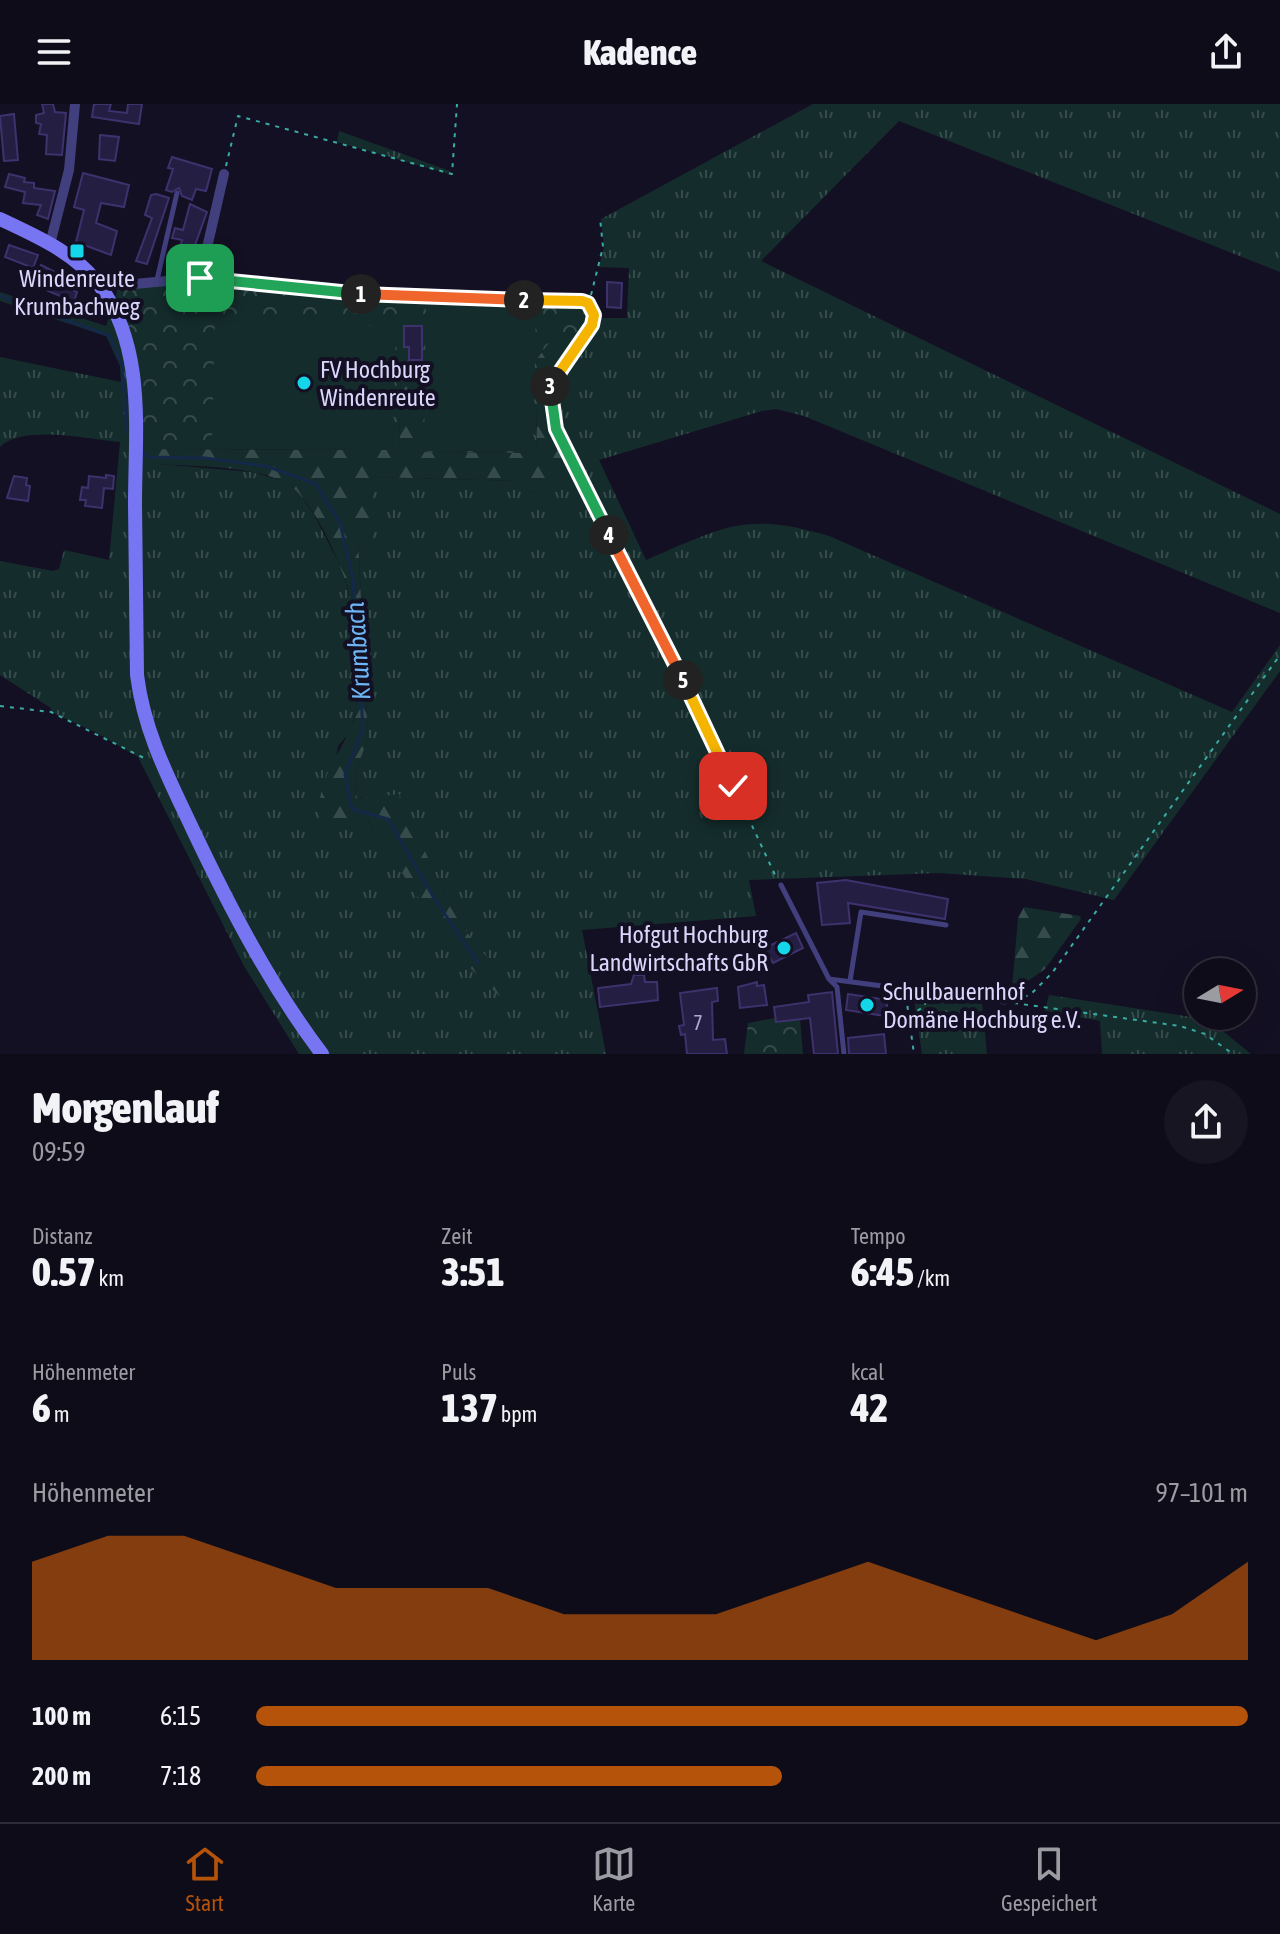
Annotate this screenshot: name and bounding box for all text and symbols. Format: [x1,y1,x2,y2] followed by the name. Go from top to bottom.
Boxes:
[32,30,76,74] icon: menu
[1204,30,1248,74] icon: share
[583,31,697,73] text: Kadence
[68,242,86,260] marker: Windenreute Krumbachweg
[166,244,234,312] pin
[178,256,222,300] icon: arrive
[14,265,141,320] place label: Windenreute Krumbachweg
[341,274,381,314] pin: 1
[504,280,544,320] pin: 2
[356,281,366,307] text: 1
[519,287,529,313] text: 2
[320,356,436,411] place label: FV Hochburg Windenreute
[530,366,570,406] pin: 3
[545,373,555,399] text: 3
[295,374,313,392] marker: FV Hochburg Windenreute
[589,515,629,555] pin: 4
[604,522,614,548] text: 4
[340,601,376,701] water label: Krumbach
[663,660,703,700] pin: 5
[678,667,688,693] text: 5
[699,752,767,820] pin
[711,764,755,808] icon: check
[589,921,769,976] place label: Hofgut Hochburg Landwirtschafts GbR
[775,939,793,957] marker: Hofgut Hochburg Landwirtschafts GbR
[1184,958,1256,1030] north arrow
[1184,958,1256,1030] map controls
[883,978,1081,1033] place label: Schulbauernhof Domäne Hochburg e.V.
[858,996,876,1014] marker: Schulbauernhof Domäne Hochburg e.V.
[693,1011,703,1034] house number: 7
[1164,1080,1248,1164] button: share
[32,1082,219,1132] text: Morgenlauf
[32,1137,86,1167] text: 09:59
[32,1223,92,1249] text: Distanz
[441,1223,473,1249] text: Zeit
[851,1223,906,1249] text: Tempo
[32,1249,96,1294] text: 0.57
[441,1249,505,1294] text: 3:51
[851,1249,914,1294] text: 6:45
[96,1265,124,1291] text: km
[914,1265,950,1291] text: /km
[32,1359,135,1385] text: Höhenmeter
[441,1359,476,1385] text: Puls
[851,1359,884,1385] text: kcal
[32,1385,51,1430] text: 6
[441,1385,498,1430] text: 137
[851,1385,888,1430] text: 42
[51,1401,70,1427] text: m
[498,1401,537,1427] text: bpm
[32,1478,154,1508] text: Höhenmeter
[1156,1478,1248,1508] text: 97–101 m
[32,1701,91,1731] text: 100 m
[160,1701,201,1731] text: 6:15
[32,1761,91,1791] text: 200 m
[160,1761,201,1791] text: 7:18
[183,1842,227,1916] tab: Start
[592,1842,636,1916] tab: Karte
[1001,1842,1097,1916] tab: Gespeichert

